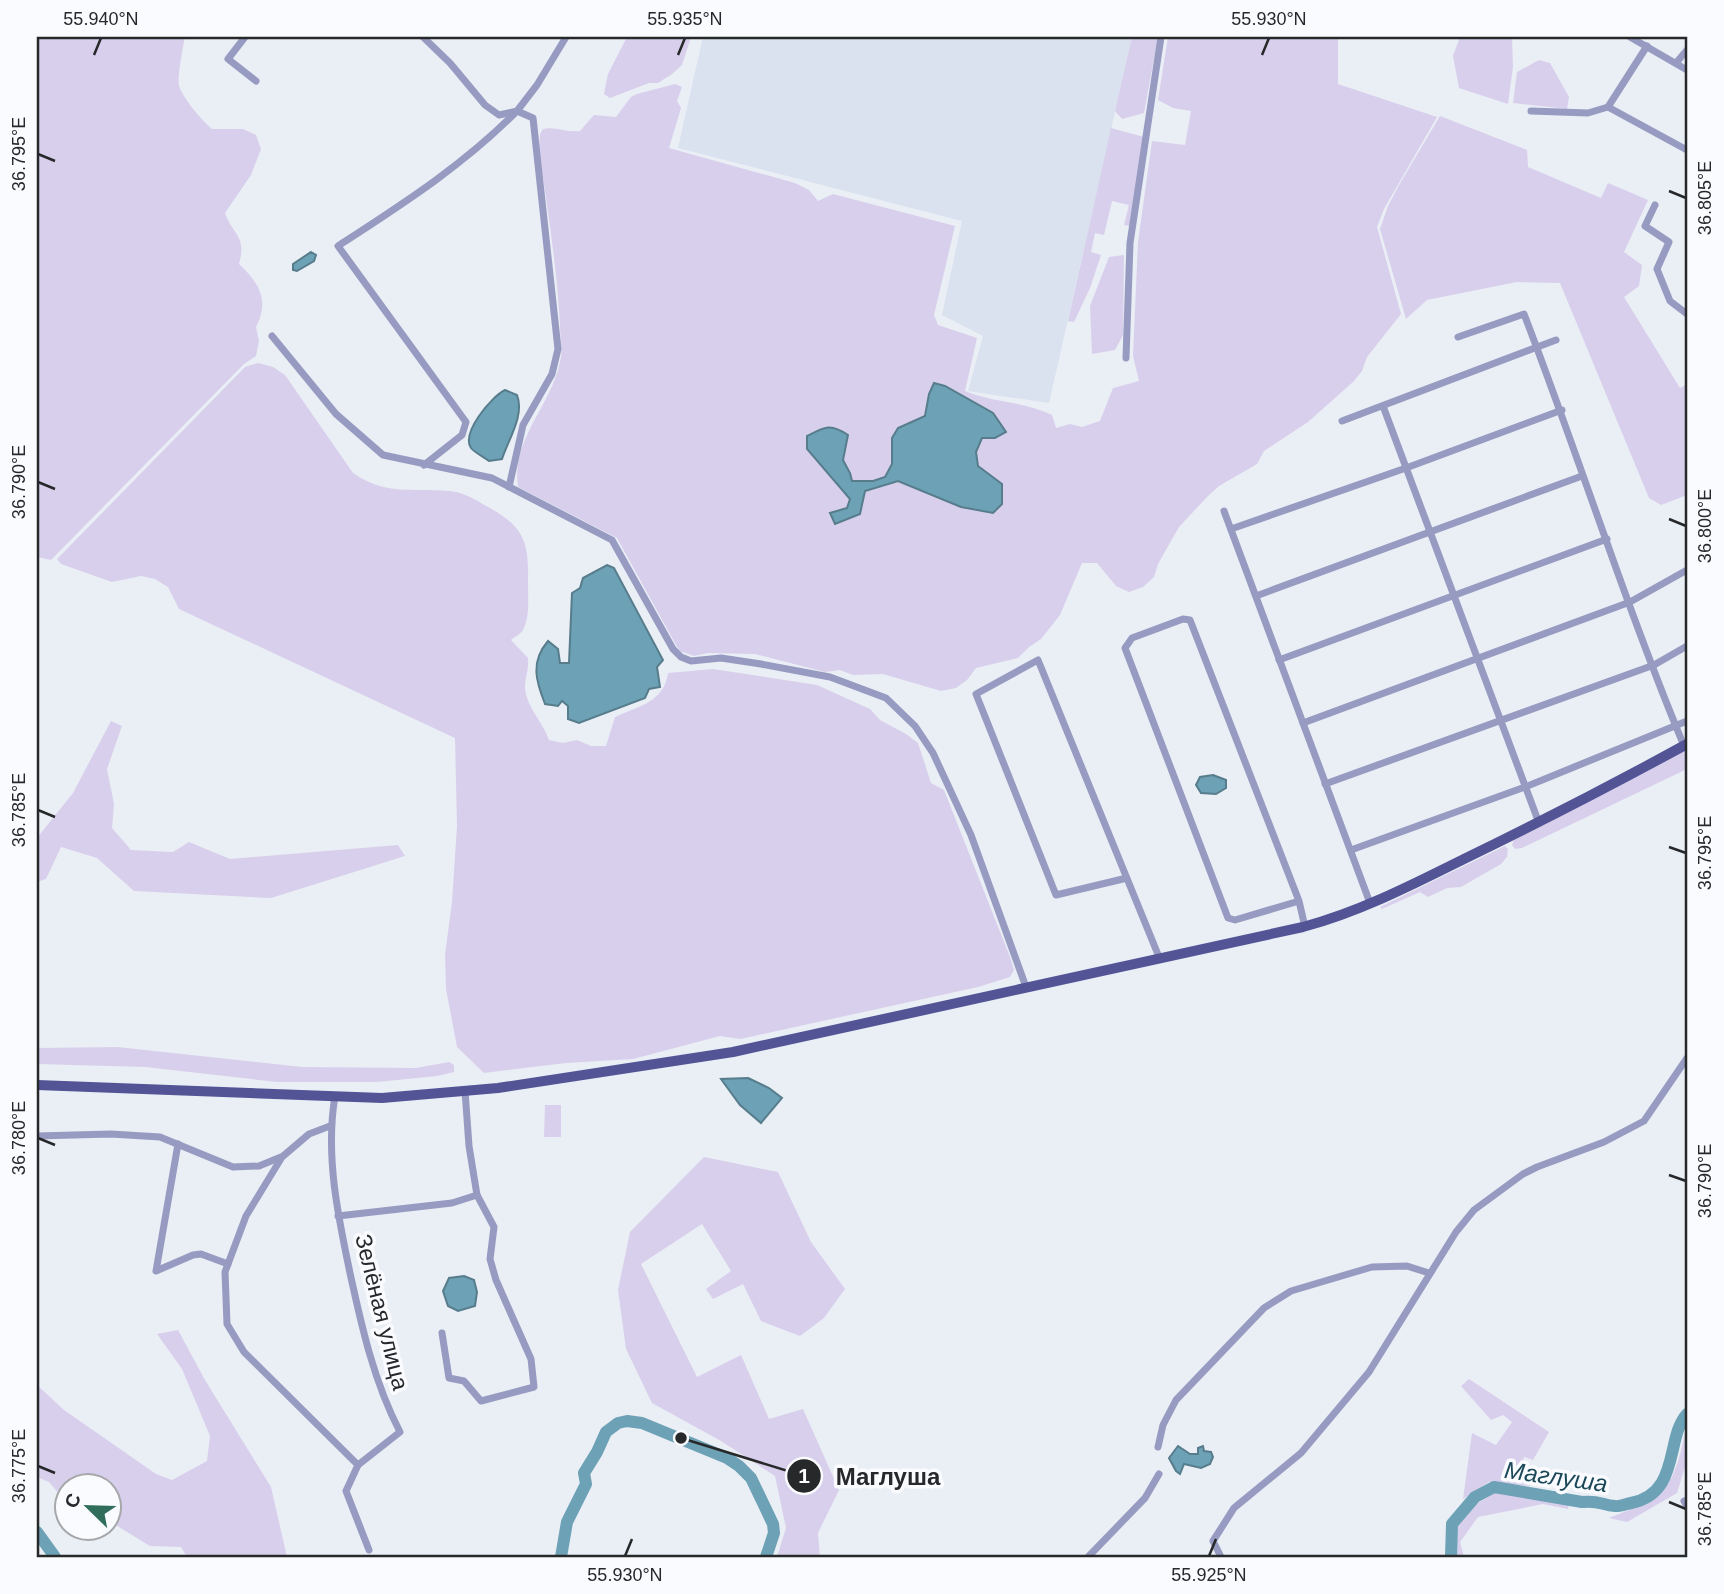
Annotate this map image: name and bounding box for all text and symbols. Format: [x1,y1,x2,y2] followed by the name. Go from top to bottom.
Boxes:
[63,9,139,29] text: 55.940°N
[647,9,723,29] text: 55.935°N
[1231,9,1307,29] text: 55.930°N
[9,117,29,191] text: 36.795°E
[1695,161,1715,235] text: 36.805°E
[9,445,29,519] text: 36.790°E
[1695,489,1715,563] text: 36.800°E
[9,773,29,847] text: 36.785°E
[1695,816,1715,890] text: 36.795°E
[9,1101,29,1175] text: 36.780°E
[1695,1144,1715,1218] text: 36.790°E
[350,1231,414,1393] street label: Зелёная улица
[9,1429,29,1503] text: 36.775°E
[787,1454,954,1499] callout: Маглуша
[1503,1456,1609,1497] water label: Маглуша
[836,1463,941,1490] text: Маглуша
[798,1464,810,1487] text: 1
[52,1472,122,1542] north arrow
[1695,1472,1715,1546] text: 36.785°E
[60,1490,85,1511] text: С
[587,1565,663,1585] text: 55.930°N
[1171,1565,1247,1585] text: 55.925°N

